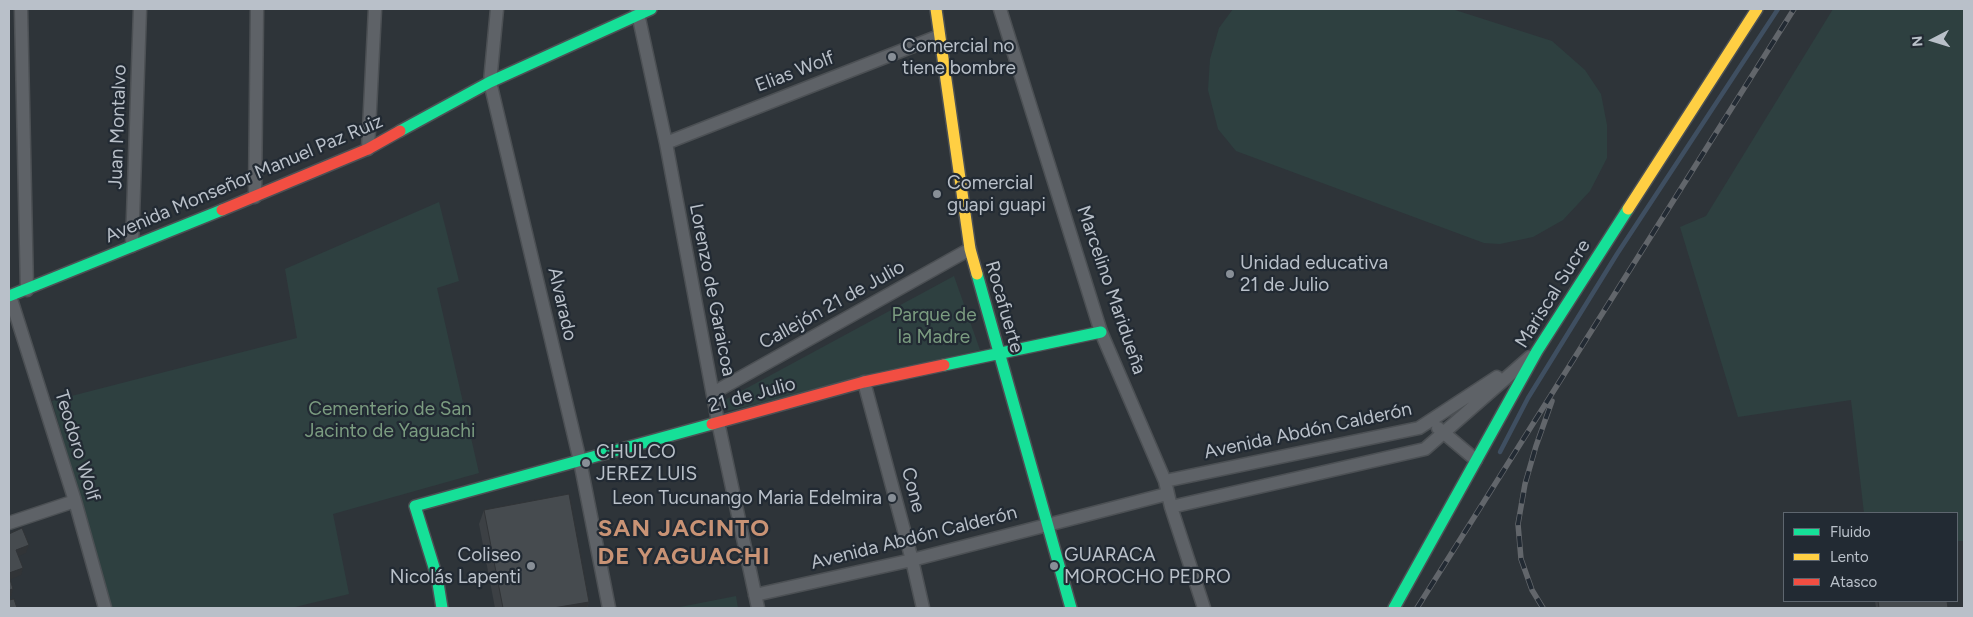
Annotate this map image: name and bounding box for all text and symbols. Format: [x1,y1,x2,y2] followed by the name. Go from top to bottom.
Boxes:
[1908,15,1958,65] north arrow
[902,35,1016,79] place label: Comercial no tiene bombre
[1909,35,1926,47] text: N
[752,47,838,97] street label: Elias Wolf
[886,51,898,63] marker: Comercial no tiene bombre
[104,64,132,190] street label: Juan Montalvo
[102,110,386,248] street label: Avenida Monseñor Manuel Paz Ruiz
[947,172,1046,216] place label: Comercial guapi guapi
[931,188,943,200] marker: Comercial guapi guapi
[684,202,740,378] street label: Lorenzo de Garaicoa
[1071,203,1151,377] street label: Marcelino Maridueña
[1511,236,1595,352] street label: Mariscal Sucre
[1240,252,1388,296] place label: Unidad educativa 21 de Julio
[755,256,909,354] street label: Callejón 21 de Julio
[980,258,1028,356] street label: Rocafuerte
[542,265,582,343] street label: Alvarado
[1224,268,1236,280] marker: Unidad educativa 21 de Julio
[891,304,977,348] park label: Parque de la Madre
[706,372,798,418] street label: 21 de Julio
[49,388,105,504] street label: Teodoro Wolf
[305,398,475,442] park label: Cementerio de San Jacinto de Yaguachi
[1202,398,1414,464] street label: Avenida Abdón Calderón
[596,441,697,485] place label: CHULCO JEREZ LUIS
[580,457,592,469] marker: CHULCO JEREZ LUIS
[896,465,930,515] street label: Cone
[612,487,882,509] place label: Leon Tucunango Maria Edelmira
[886,492,898,504] marker: Leon Tucunango Maria Edelmira
[809,501,1019,575] street label: Avenida Abdón Calderón
[1783,512,1958,602] legend
[596,515,772,571] district label: SAN JACINTO DE YAGUACHI
[1830,523,1871,541] text: Fluido
[390,544,521,588] place label: Coliseo Nicolás Lapenti
[1064,544,1231,588] place label: GUARACA MOROCHO PEDRO
[1830,548,1869,566] text: Lento
[525,560,537,572] marker: Coliseo Nicolás Lapenti
[1048,560,1060,572] marker: GUARACA MOROCHO PEDRO
[1830,573,1877,591] text: Atasco

